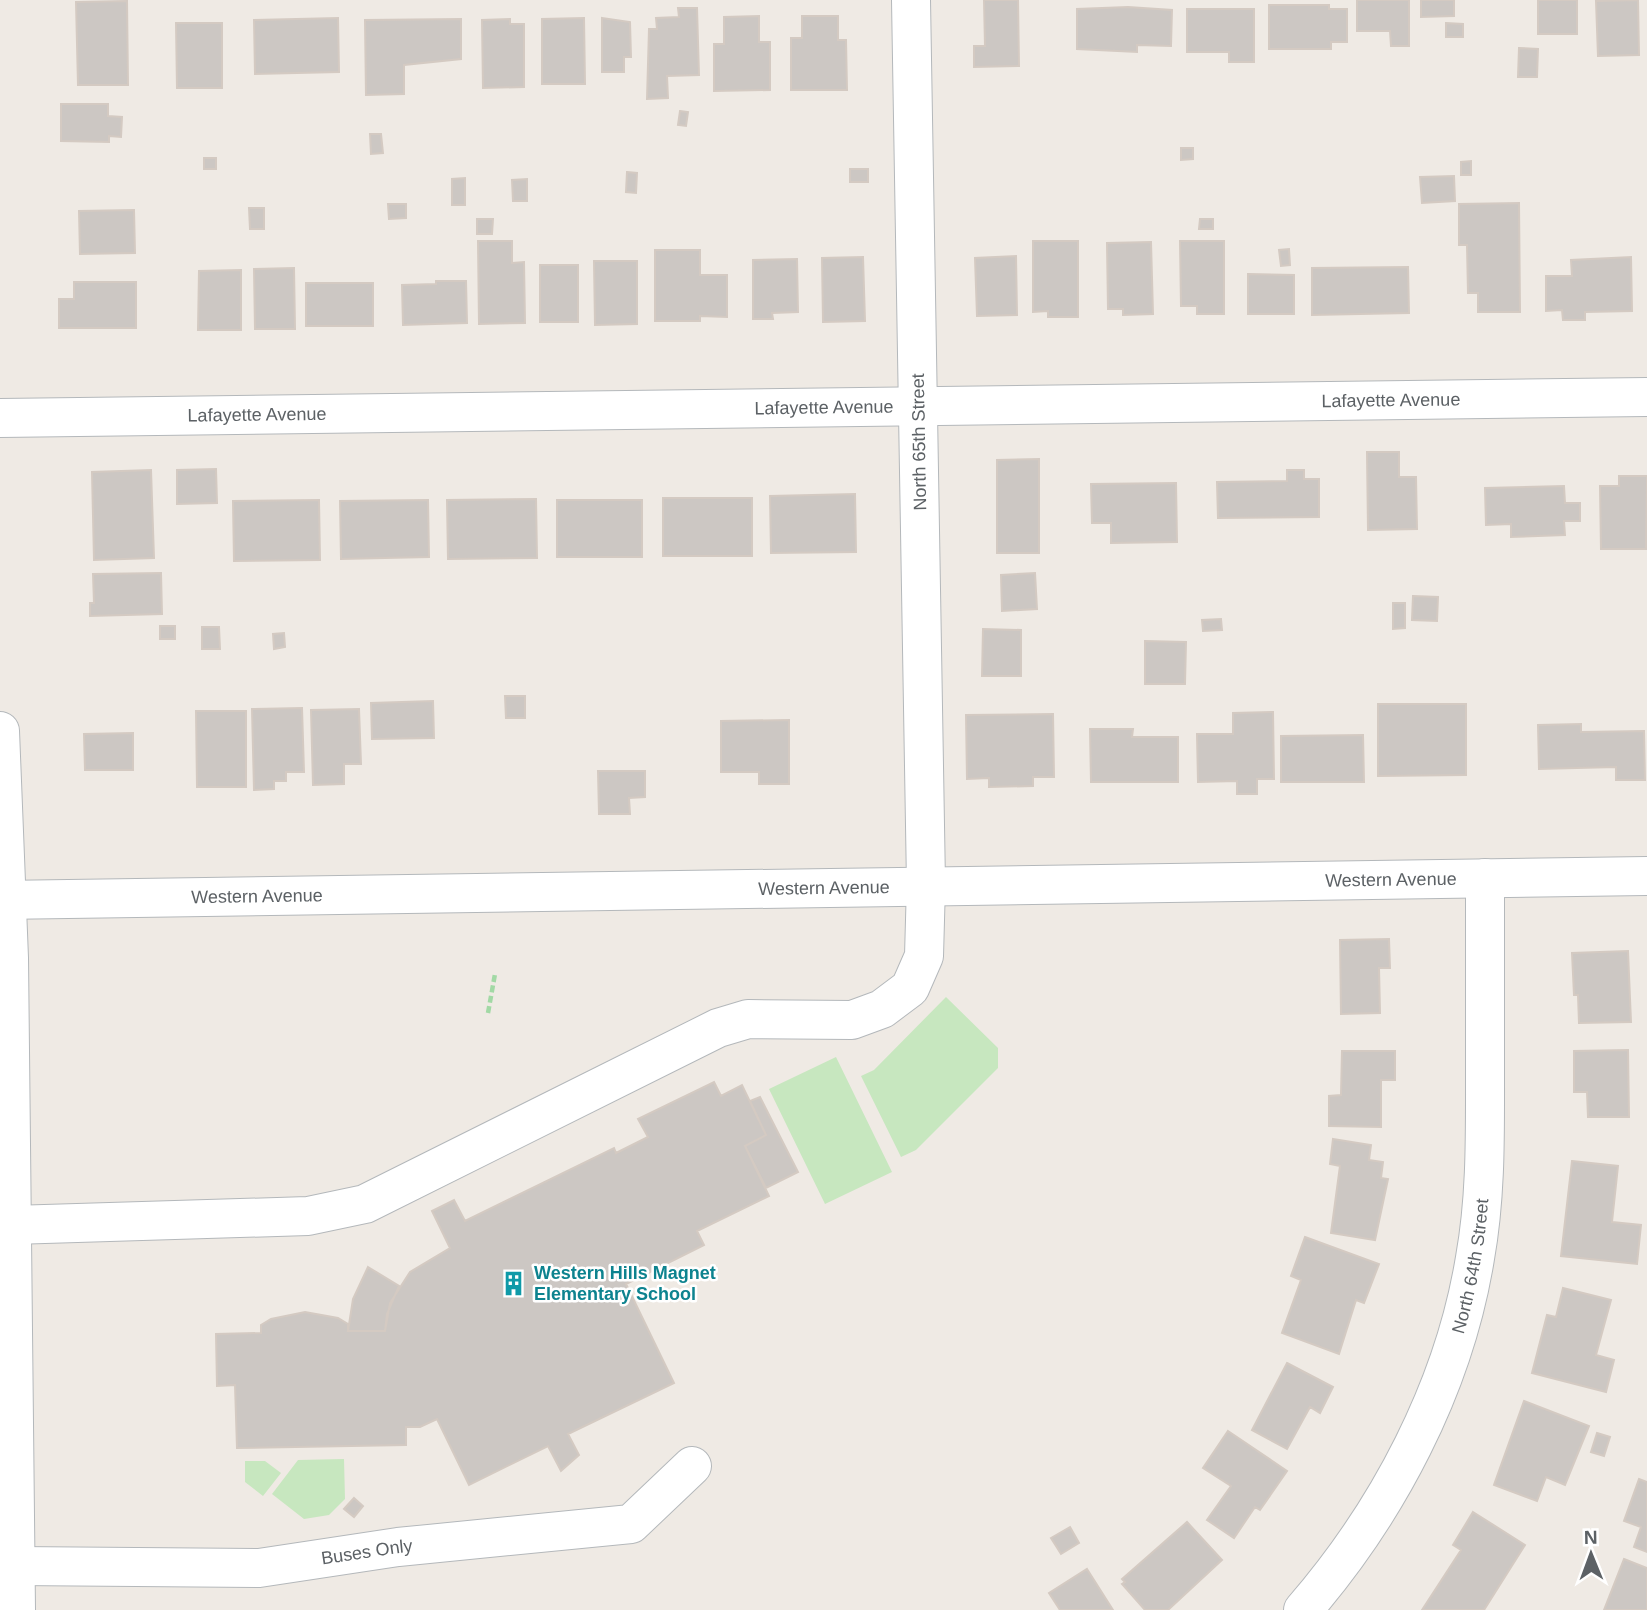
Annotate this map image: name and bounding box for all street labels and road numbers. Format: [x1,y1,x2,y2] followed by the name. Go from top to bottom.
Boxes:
[908,373,930,511] street label: North 65th Street
[1321,389,1460,411] street label: Lafayette Avenue
[754,397,894,418] street label: Lafayette Avenue
[187,404,327,426] street label: Lafayette Avenue
[1325,869,1457,891] street label: Western Avenue
[758,877,890,899] street label: Western Avenue
[191,885,323,907] street label: Western Avenue
[1448,1198,1492,1336] street label: North 64th Street
[320,1536,413,1568] street label: Buses Only

